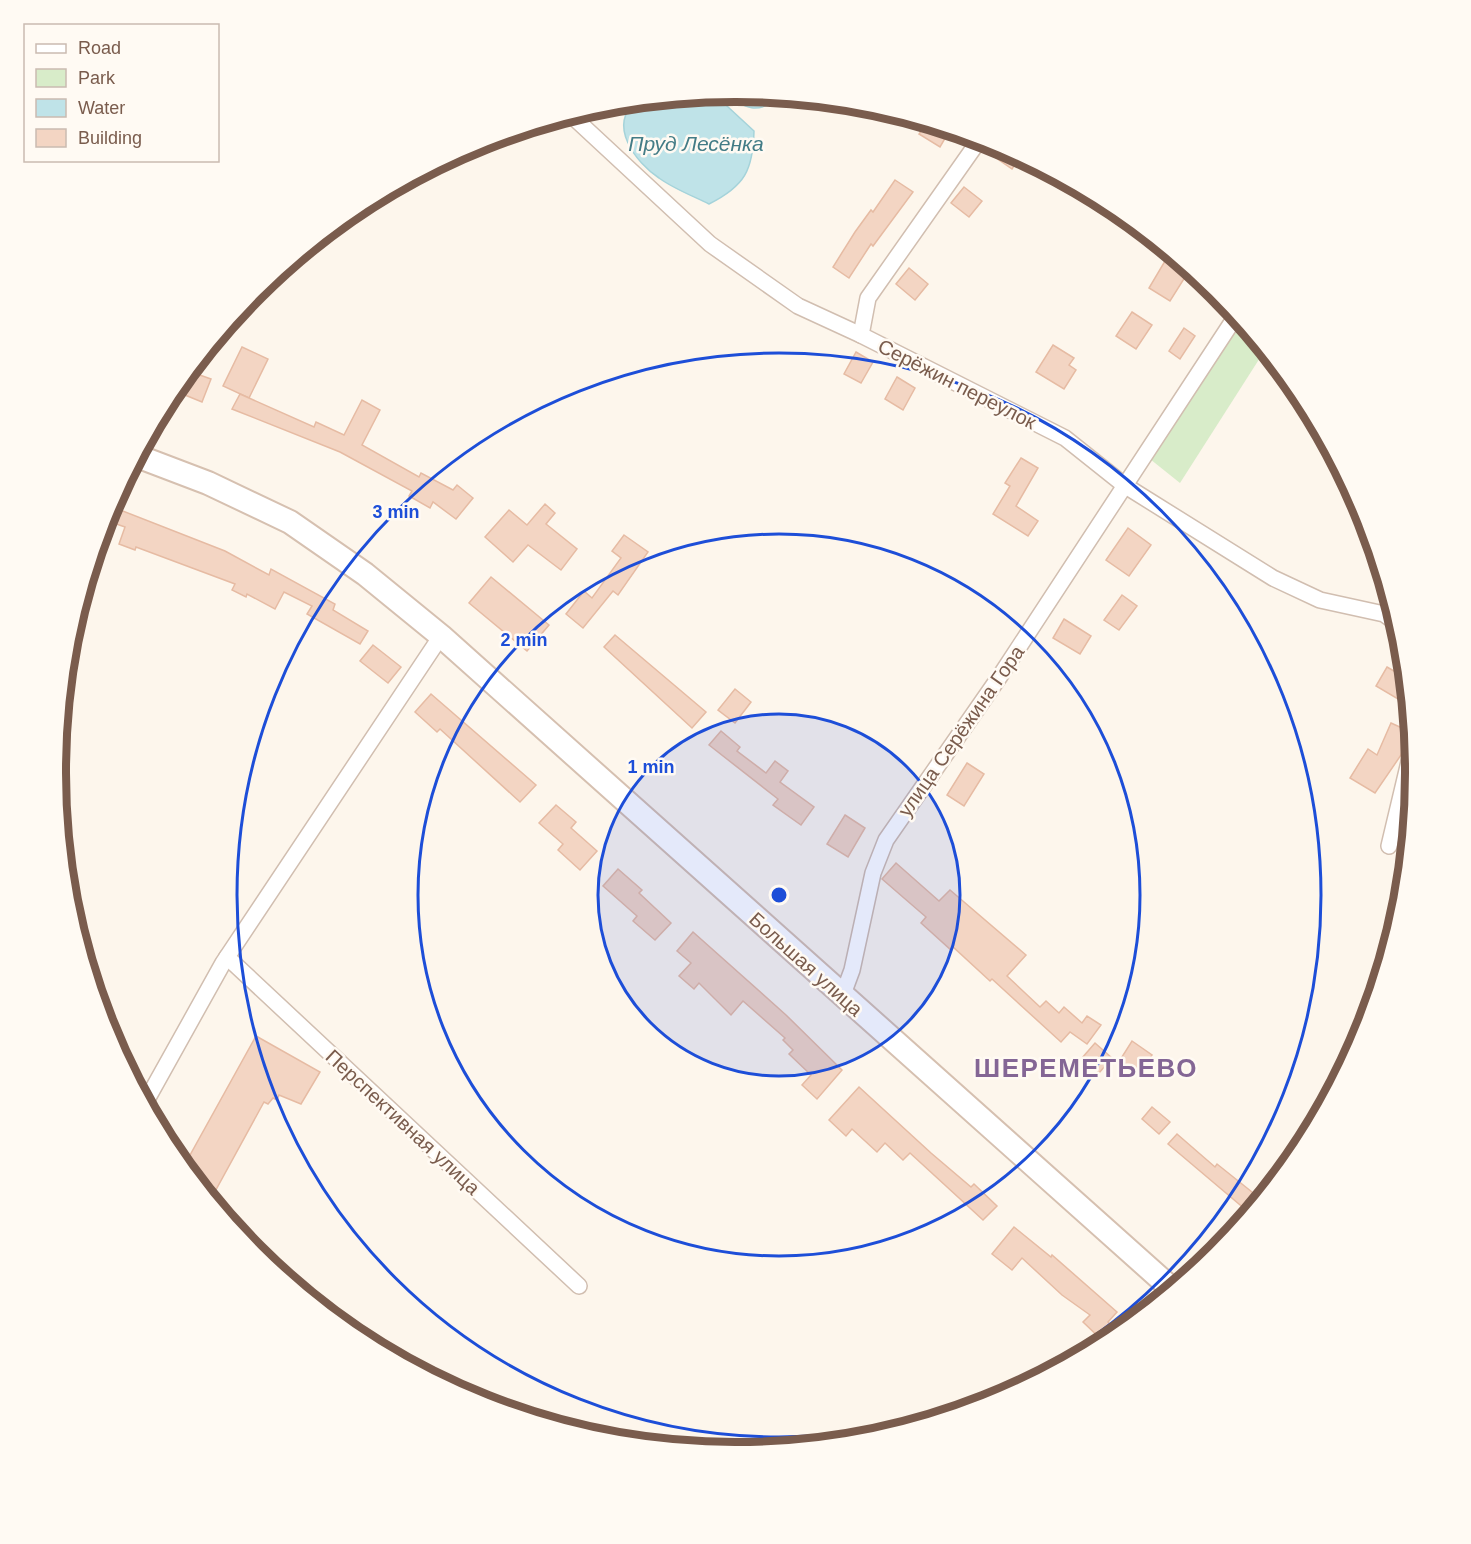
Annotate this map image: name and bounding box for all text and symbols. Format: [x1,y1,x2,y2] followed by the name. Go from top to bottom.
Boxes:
[24,24,219,162] legend
[78,38,121,58] text: Road
[78,68,116,88] text: Park
[78,98,125,118] text: Water
[78,128,142,148] text: Building
[628,132,764,155] water label: Пруд Лесёнка
[874,335,1040,433] street label: Серёжин переулок
[372,502,420,522] text: 3 min
[500,630,548,650] text: 2 min
[894,641,1029,821] street label: улица Серёжина Гора
[627,757,675,777] text: 1 min
[769,885,789,905] centre of rings
[745,908,868,1021] street label: Большая улица
[322,1045,485,1200] street label: Перспективная улица
[974,1053,1198,1083] district label: ШЕРЕМЕТЬЕВО

